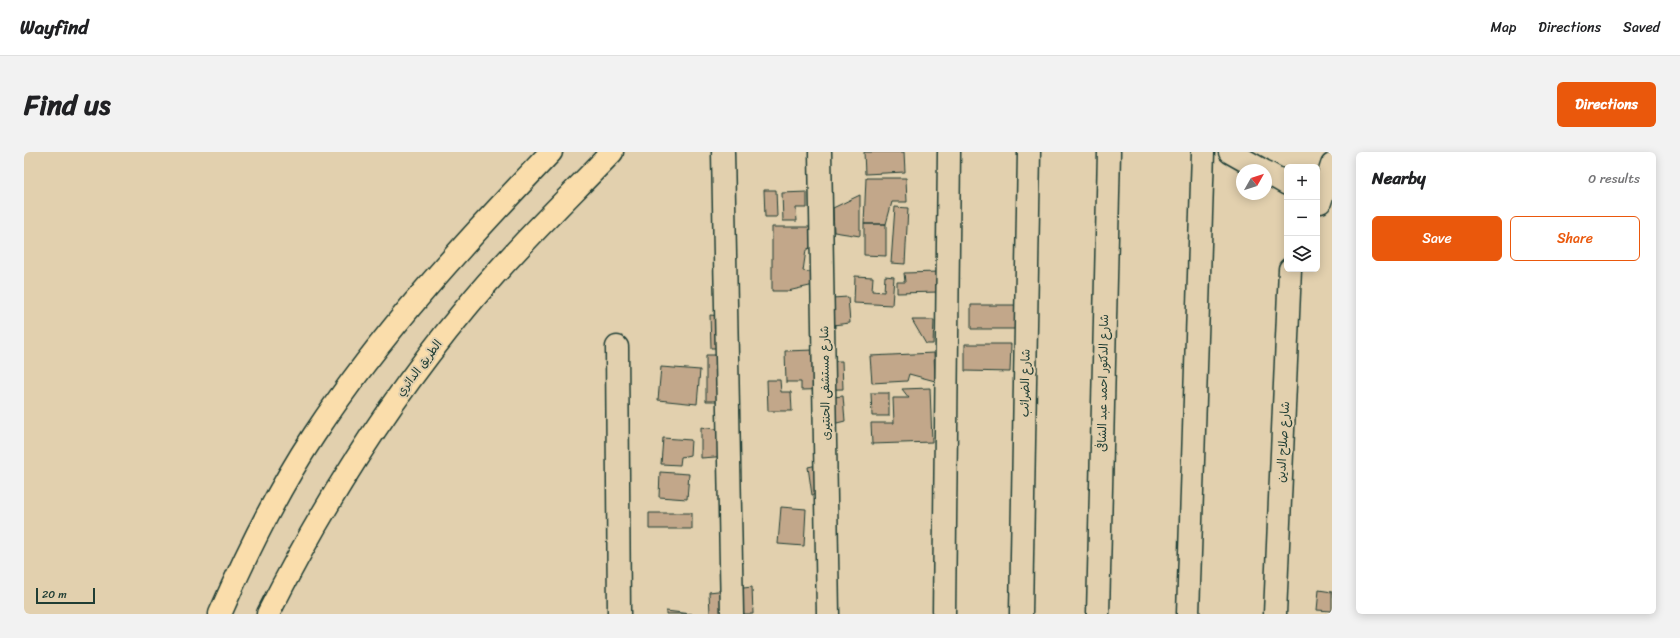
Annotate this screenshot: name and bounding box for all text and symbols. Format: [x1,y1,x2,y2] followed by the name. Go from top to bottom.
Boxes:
[20,11,88,44] text: Wayfind
[1490,15,1516,40] text: Map
[1538,15,1601,40] text: Directions
[1623,15,1660,40] text: Saved
[24,80,111,129] text: Find us
[1557,82,1656,127] button: Directions
[1372,163,1426,193] text: Nearby
[1236,164,1272,200] north arrow
[1284,164,1320,272] map controls
[1284,164,1320,200] button: +
[1588,167,1640,190] text: 0 results
[1284,200,1320,236] button: −
[1372,216,1502,261] button: Save
[1510,216,1640,261] button: Share
[1284,236,1320,272] button: layers
[1091,314,1115,452] street label: شارع الدكتور احمد عبد الشافى
[813,325,837,441] street label: شارع مستشفى الحنتيرى
[390,335,448,401] street label: الطريق الدائري
[1013,349,1037,417] street label: شارع الضرائب
[1270,401,1296,483] street label: شارع صلاح الدين
[42,585,67,604] text: 20 m
[36,586,95,605] scale bar

